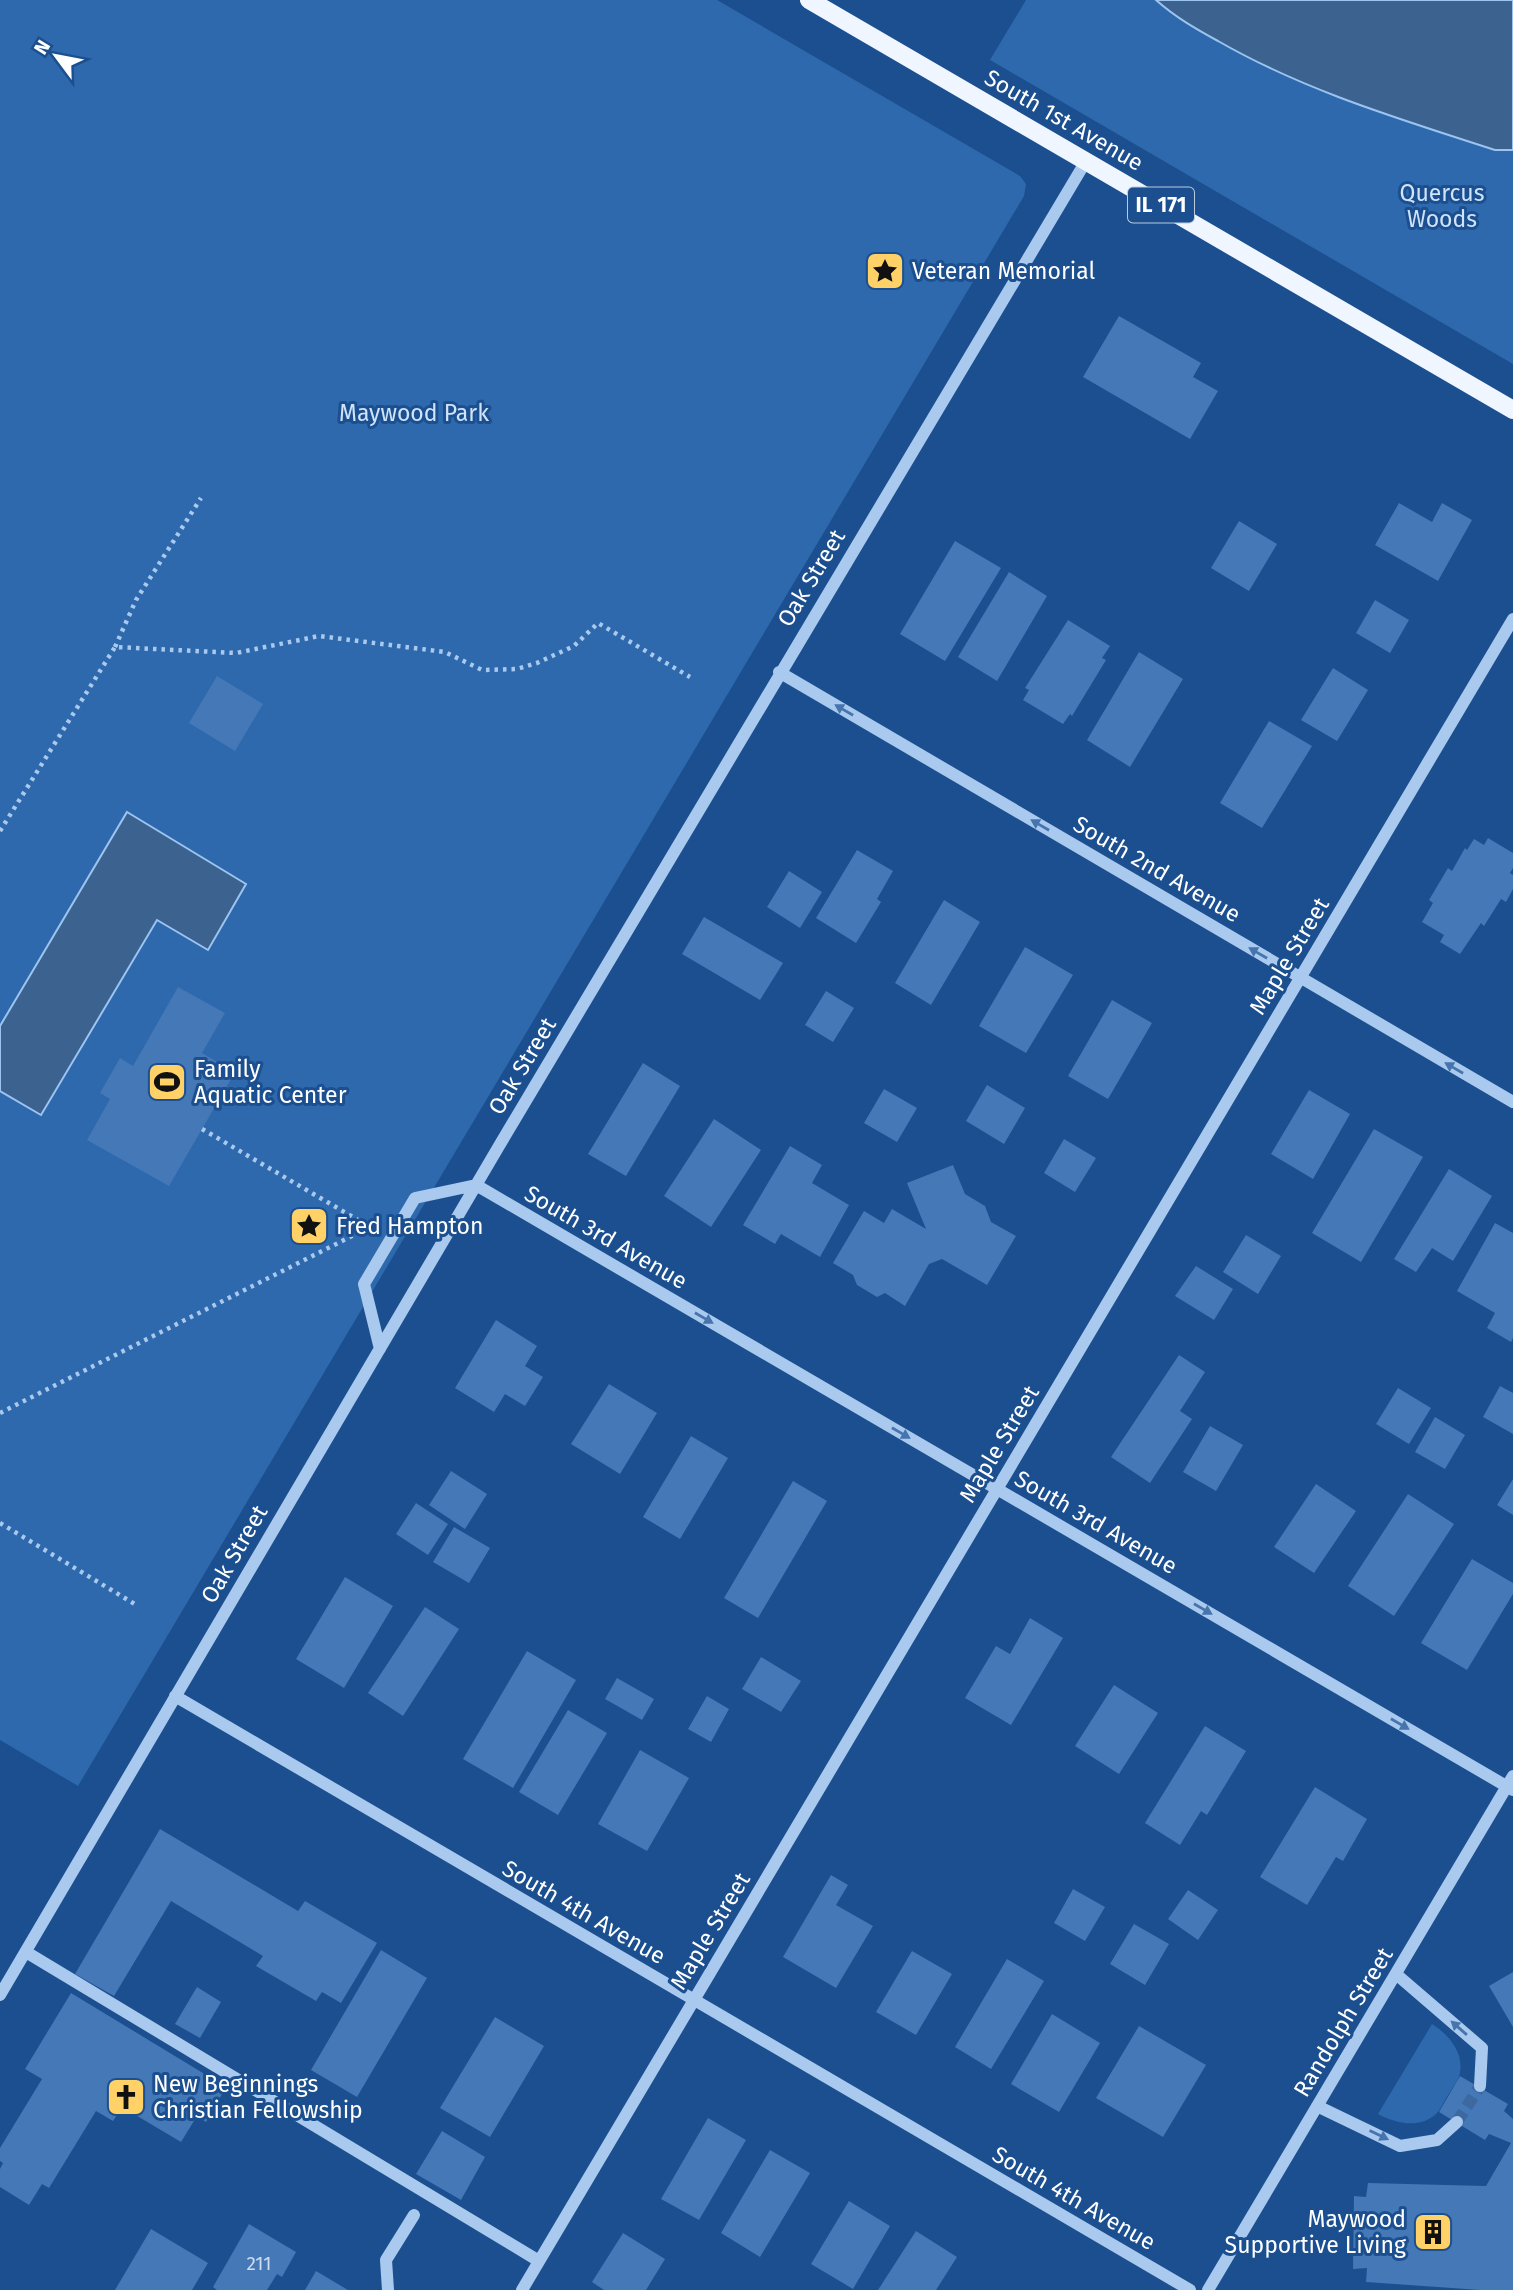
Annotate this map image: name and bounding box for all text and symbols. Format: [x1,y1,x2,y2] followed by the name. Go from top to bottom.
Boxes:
[21,21,91,91] north arrow
[29,36,55,59] text: N
[980,63,1148,177] street label: South 1st Avenue
[1400,179,1484,233] park label: Quercus Woods
[1128,188,1194,222] road number: IL 171
[864,250,906,292] place icon: Veteran Memorial
[912,257,1096,285] place label: Veteran Memorial
[339,399,489,427] park label: Maywood Park
[771,524,851,632] street label: Oak Street
[835,704,854,716] one-way arrow
[1068,810,1246,928] street label: South 2nd Avenue
[1031,819,1050,831] one-way arrow
[1243,892,1335,1020] street label: Maple Street
[1248,946,1267,959] one-way arrow
[482,1012,562,1120] street label: Oak Street
[194,1055,347,1109] place label: Family Aquatic Center
[146,1061,188,1103] sports icon: Family Aquatic Center
[1445,1061,1464,1074] one-way arrow
[520,1179,692,1295] street label: South 3rd Avenue
[288,1205,330,1247] place icon: Fred Hampton
[336,1212,483,1240] place label: Fred Hampton
[695,1312,714,1324] one-way arrow
[953,1380,1045,1508] street label: Maple Street
[891,1427,910,1439] one-way arrow
[1010,1464,1182,1580] street label: South 3rd Avenue
[195,1499,274,1608] street label: Oak Street
[1194,1603,1213,1615] one-way arrow
[1390,1717,1409,1730] one-way arrow
[497,1854,671,1970] street label: South 4th Avenue
[664,1867,756,1995] street label: Maple Street
[1287,1942,1399,2102] street label: Randolph Street
[1450,2021,1467,2036] one-way arrow
[153,2070,363,2124] place label: New Beginnings Christian Fellowship
[105,2076,147,2118] church icon: New Beginnings Christian Fellowship
[1369,2130,1389,2141] one-way arrow
[987,2140,1161,2256] street label: South 4th Avenue
[1225,2205,1406,2259] place label: Maywood Supportive Living
[1412,2211,1454,2253] building icon: Maywood Supportive Living
[246,2252,272,2275] house number: 211

